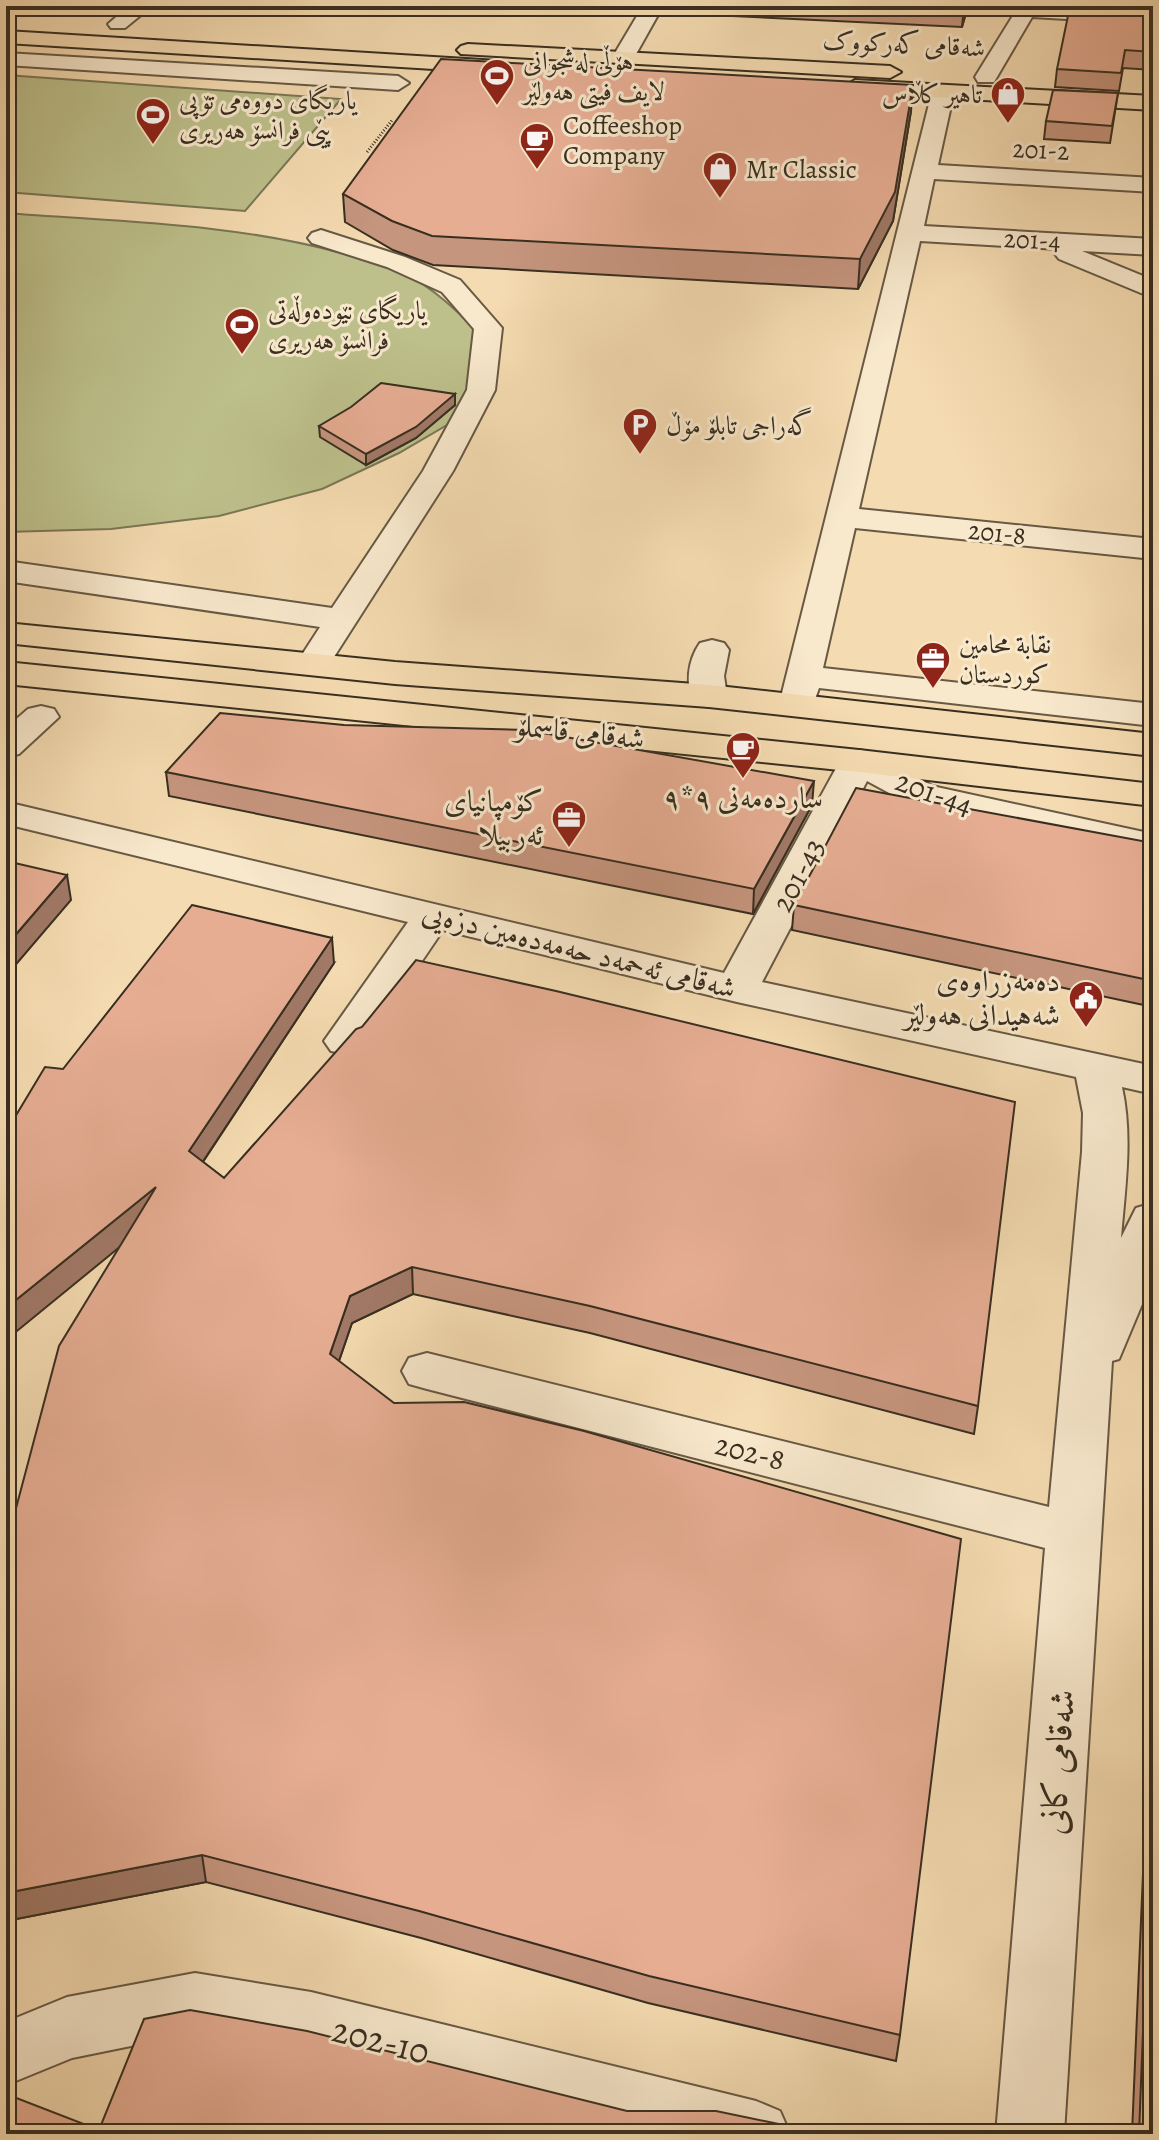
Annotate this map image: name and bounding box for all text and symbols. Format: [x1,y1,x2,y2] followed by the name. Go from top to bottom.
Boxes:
[822,22,986,66] street label: شەقامی کەرکووک
[520,44,665,110] place label: هۆڵی لەشجوانی لایف فیتی هەولێر
[478,57,516,107] sports icon: هۆڵی لەشجوانی لایف فیتی هەولێر
[989,75,1027,125] shop icon: تاهیر کڵاس
[882,77,983,112] place label: تاهیر کڵاس
[179,83,359,149] place label: یاریگای دووەمی تۆپی پێی فرانسۆ هەریری
[134,96,172,146] sports icon: یاریگای دووەمی تۆپی پێی فرانسۆ هەریری
[563,108,682,173] place label: Coffeeshop Company
[518,121,556,171] cafe icon: Coffeeshop Company
[1011,131,1071,169] street label: 201-2
[701,150,739,200] shop icon: Mr Classic
[746,152,857,187] place label: Mr Classic
[1003,221,1061,259] street label: 201-4
[268,293,428,358] place label: یاریگای نێودەوڵەتی فرانسۆ هەریری
[223,306,261,356] sports icon: یاریگای نێودەوڵەتی فرانسۆ هەریری
[621,406,659,456] parking icon: گەراجی تابلۆ مۆڵ
[666,407,812,443] place label: گەراجی تابلۆ مۆڵ
[967,513,1027,553] street label: 201-8
[959,627,1051,692] place label: نقابة محامين كوردستان
[914,640,952,690] office icon: نقابة محامين كوردستان
[510,705,647,759] street label: شەقامی قاسملۆ
[724,730,762,780] cafe icon: ساردەمەنی ٩*٩
[890,761,978,825] street label: 201-44
[663,778,823,818] place label: ساردەمەنی ٩*٩
[444,781,543,855] place label: کۆمپانیای ئەربیلا
[550,799,588,849] office icon: کۆمپانیای ئەربیلا
[762,831,834,919] street label: 201-43
[418,892,740,1008] street label: شەقامی ئەحمەد حەمەدەمین دزەیی
[900,961,1060,1035] place label: دەمەزراوەی شەهیدانی هەولێر
[1067,979,1105,1029] public building icon: دەمەزراوەی شەهیدانی هەولێر
[711,1424,789,1480] street label: 202-8
[1027,1688,1087,1836] street label: شەقامی کانی
[327,2004,435,2076] street label: 202-10

